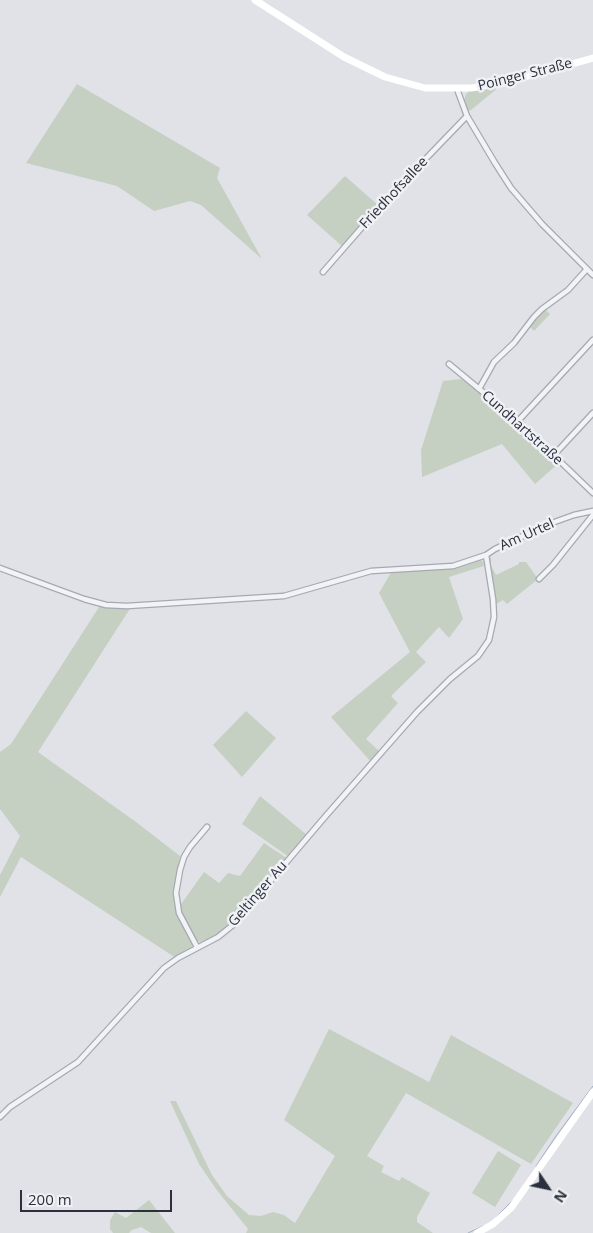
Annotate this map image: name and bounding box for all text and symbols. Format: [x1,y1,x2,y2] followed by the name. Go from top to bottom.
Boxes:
[476,55,574,95] street label: Poinger Straße
[357,154,431,232] street label: Friedhofsallee
[478,387,566,469] street label: Cundhartstraße
[497,516,557,554] street label: Am Urtel
[225,858,291,930] street label: Geltinger Au
[523,1163,573,1213] north arrow
[22,1180,175,1212] scale bar
[550,1187,572,1207] text: N
[28,1189,72,1209] text: 200 m

